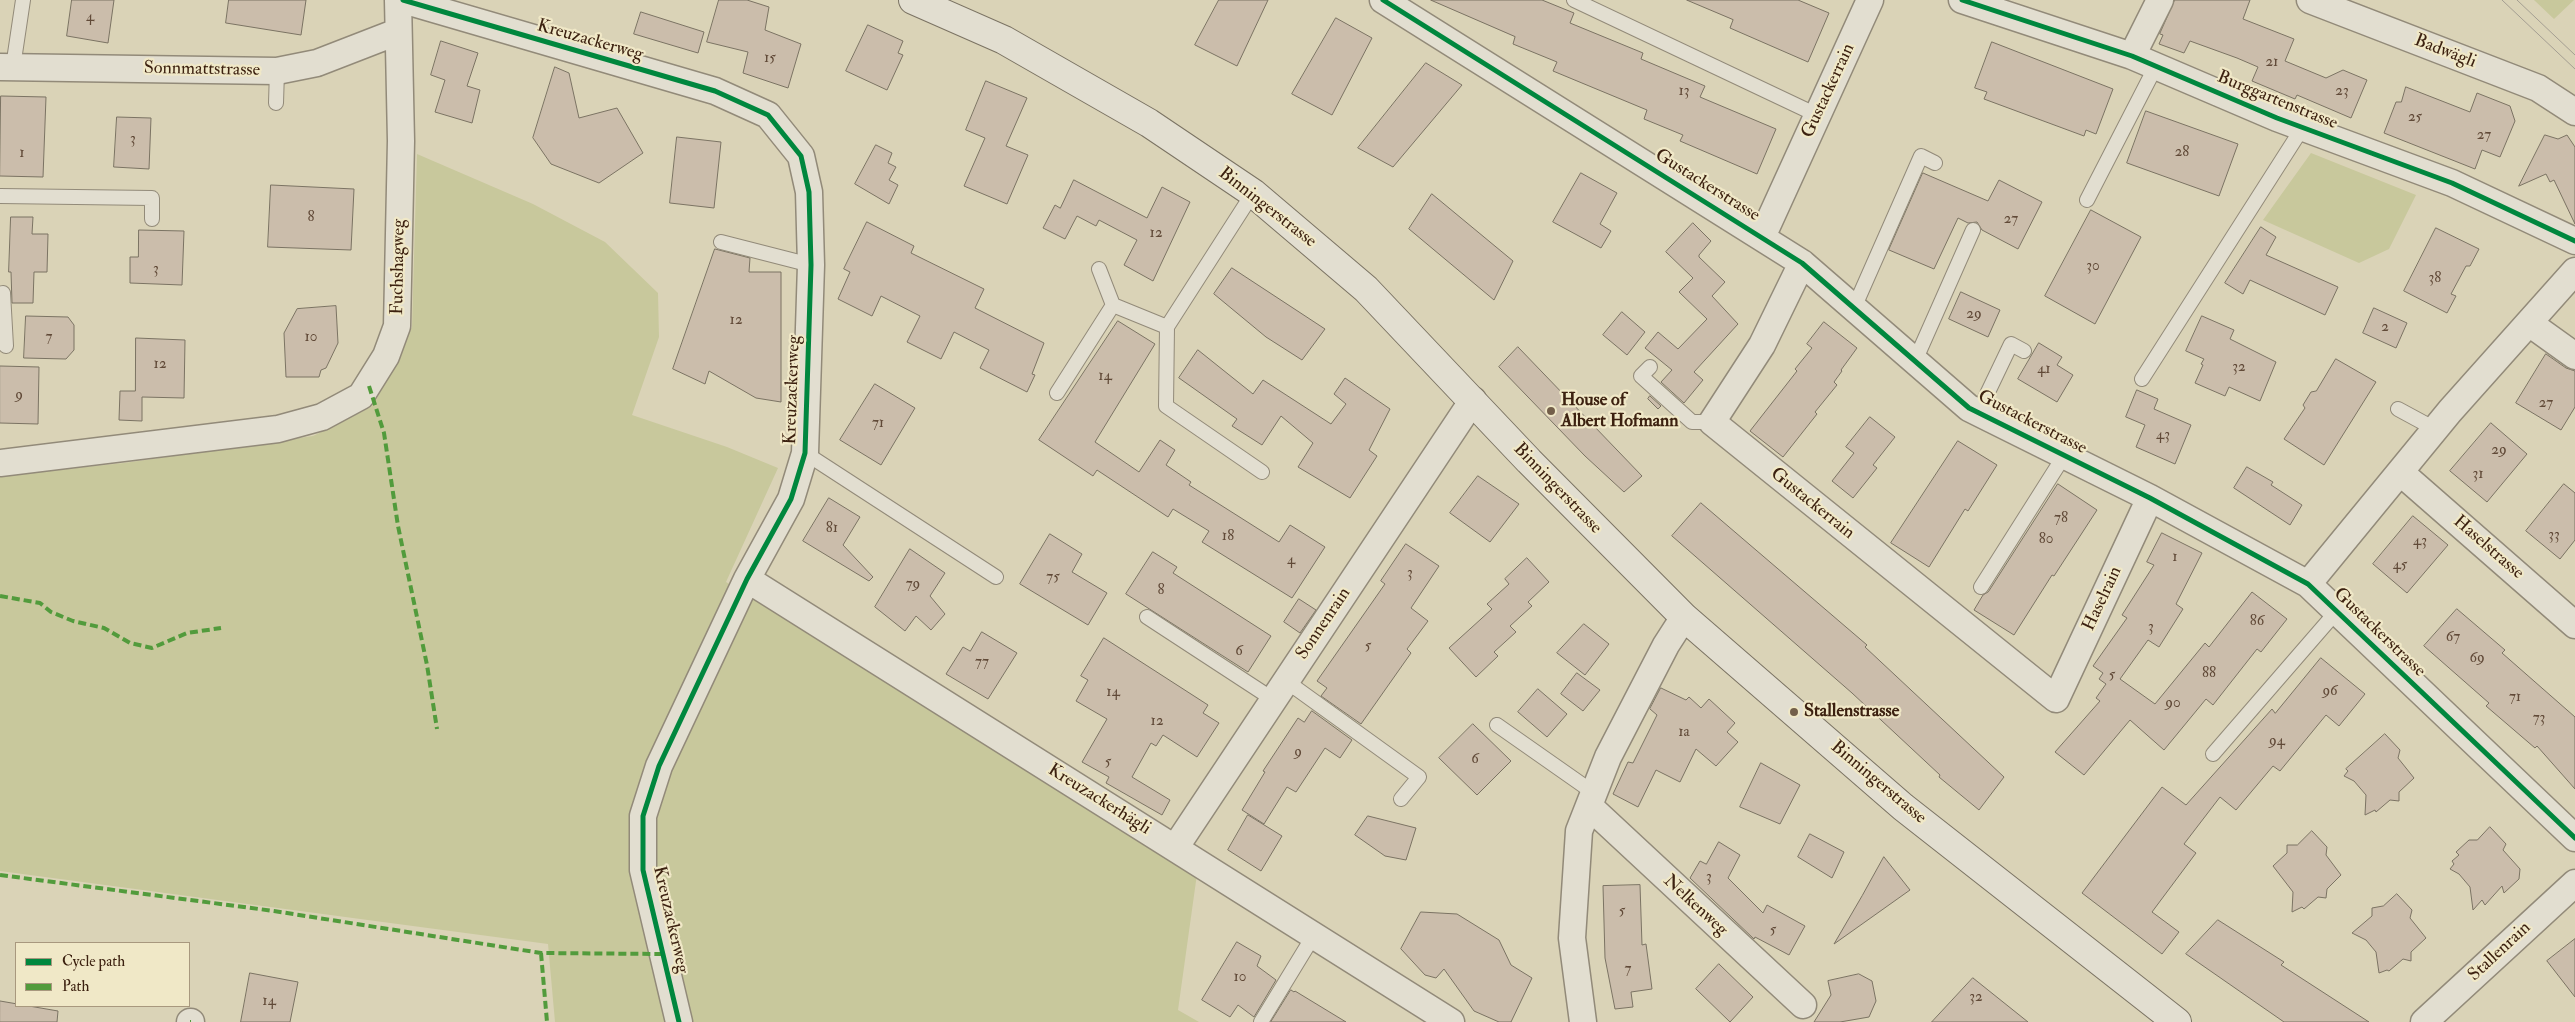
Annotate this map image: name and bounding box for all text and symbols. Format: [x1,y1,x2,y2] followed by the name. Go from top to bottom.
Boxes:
[86,9,94,27] house number: 4
[534,16,646,66] street label: Kreuzackerweg
[2411,30,2479,74] street label: Badwägli
[1798,40,1860,142] street label: Gustackerrain
[764,50,776,68] house number: 15
[2266,54,2278,72] house number: 21
[144,58,260,82] street label: Sonnmattstrasse
[2214,67,2340,135] street label: Burggartenstrasse
[1678,83,1690,101] house number: 13
[2335,83,2349,101] house number: 23
[2408,109,2422,127] house number: 25
[2477,127,2491,145] house number: 27
[130,131,136,149] house number: 3
[2175,144,2189,162] house number: 28
[19,145,25,163] house number: 1
[1651,145,1763,227] street label: Gustackerstrasse
[1214,163,1320,253] street label: Binningerstrasse
[307,209,315,227] house number: 8
[2004,211,2018,229] house number: 27
[387,219,411,315] street label: Fuchshagweg
[1150,225,1162,243] house number: 12
[2086,258,2100,276] house number: 30
[153,261,159,279] house number: 3
[2429,270,2441,288] house number: 38
[1966,306,1982,324] house number: 29
[730,312,742,330] house number: 12
[2381,319,2389,337] house number: 2
[46,329,52,347] house number: 7
[305,329,317,347] house number: 10
[780,335,806,445] street label: Kreuzackerweg
[154,356,166,374] house number: 12
[2232,359,2246,377] house number: 32
[2037,361,2051,379] house number: 41
[1098,368,1112,386] house number: 14
[1974,386,2090,460] street label: Gustackerstrasse
[15,387,23,405] house number: 9
[1561,390,1679,432] place label: House of Albert Hofmann
[2539,395,2553,413] house number: 27
[1545,405,1557,417] marker: House of Albert Hofmann
[872,415,884,433] house number: 71
[2156,427,2170,445] house number: 43
[1508,439,1606,539] street label: Binningerstrasse
[2491,442,2507,460] house number: 29
[1766,464,1858,544] street label: Gustackerrain
[2472,466,2484,484] house number: 31
[2054,510,2068,528] house number: 78
[2448,511,2528,585] street label: Haselstrasse
[826,520,838,538] house number: 81
[2548,527,2560,545] house number: 33
[1222,528,1234,546] house number: 18
[2039,531,2053,549] house number: 80
[2413,533,2427,551] house number: 43
[2172,549,2178,567] house number: 1
[1287,552,1295,570] house number: 4
[2393,557,2407,575] house number: 45
[2079,563,2127,635] street label: Haselrain
[1407,565,1413,583] house number: 3
[1046,569,1060,587] house number: 75
[906,576,920,594] house number: 79
[1157,582,1165,600] house number: 8
[1292,584,1356,664] street label: Sonnenrain
[2328,584,2430,682] street label: Gustackerstrasse
[2250,613,2264,631] house number: 86
[2148,619,2154,637] house number: 3
[2446,629,2460,647] house number: 67
[1365,638,1371,656] house number: 5
[1235,643,1243,661] house number: 6
[2469,650,2485,668] house number: 69
[975,654,989,672] house number: 77
[2202,665,2216,683] house number: 88
[2109,667,2115,685] house number: 5
[2322,683,2338,701] house number: 96
[1106,684,1120,702] house number: 14
[2509,689,2521,707] house number: 71
[2165,695,2181,713] house number: 90
[1804,701,1899,723] place label: Stallenstrasse
[1788,706,1800,718] marker: Stallenstrasse
[2533,710,2545,728] house number: 73
[1151,713,1163,731] house number: 12
[1678,724,1690,742] house number: 1a
[2269,733,2285,751] house number: 94
[1826,737,1930,829] street label: Binningerstrasse
[1294,744,1302,762] house number: 9
[1471,751,1479,769] house number: 6
[1105,754,1111,772] house number: 5
[1044,760,1154,840] street label: Kreuzackerhägli
[647,864,693,976] street label: Kreuzackerweg
[1706,869,1712,887] house number: 3
[1658,871,1732,941] street label: Nelkenweg
[1619,903,1625,921] house number: 5
[2464,918,2536,986] street label: Stallenrain
[1770,922,1776,940] house number: 5
[15,942,190,1007] legend
[62,952,125,971] text: Cycle path
[1625,961,1631,979] house number: 7
[1234,969,1246,987] house number: 10
[62,977,89,996] text: Path
[1969,989,1983,1007] house number: 32
[262,993,276,1011] house number: 14

